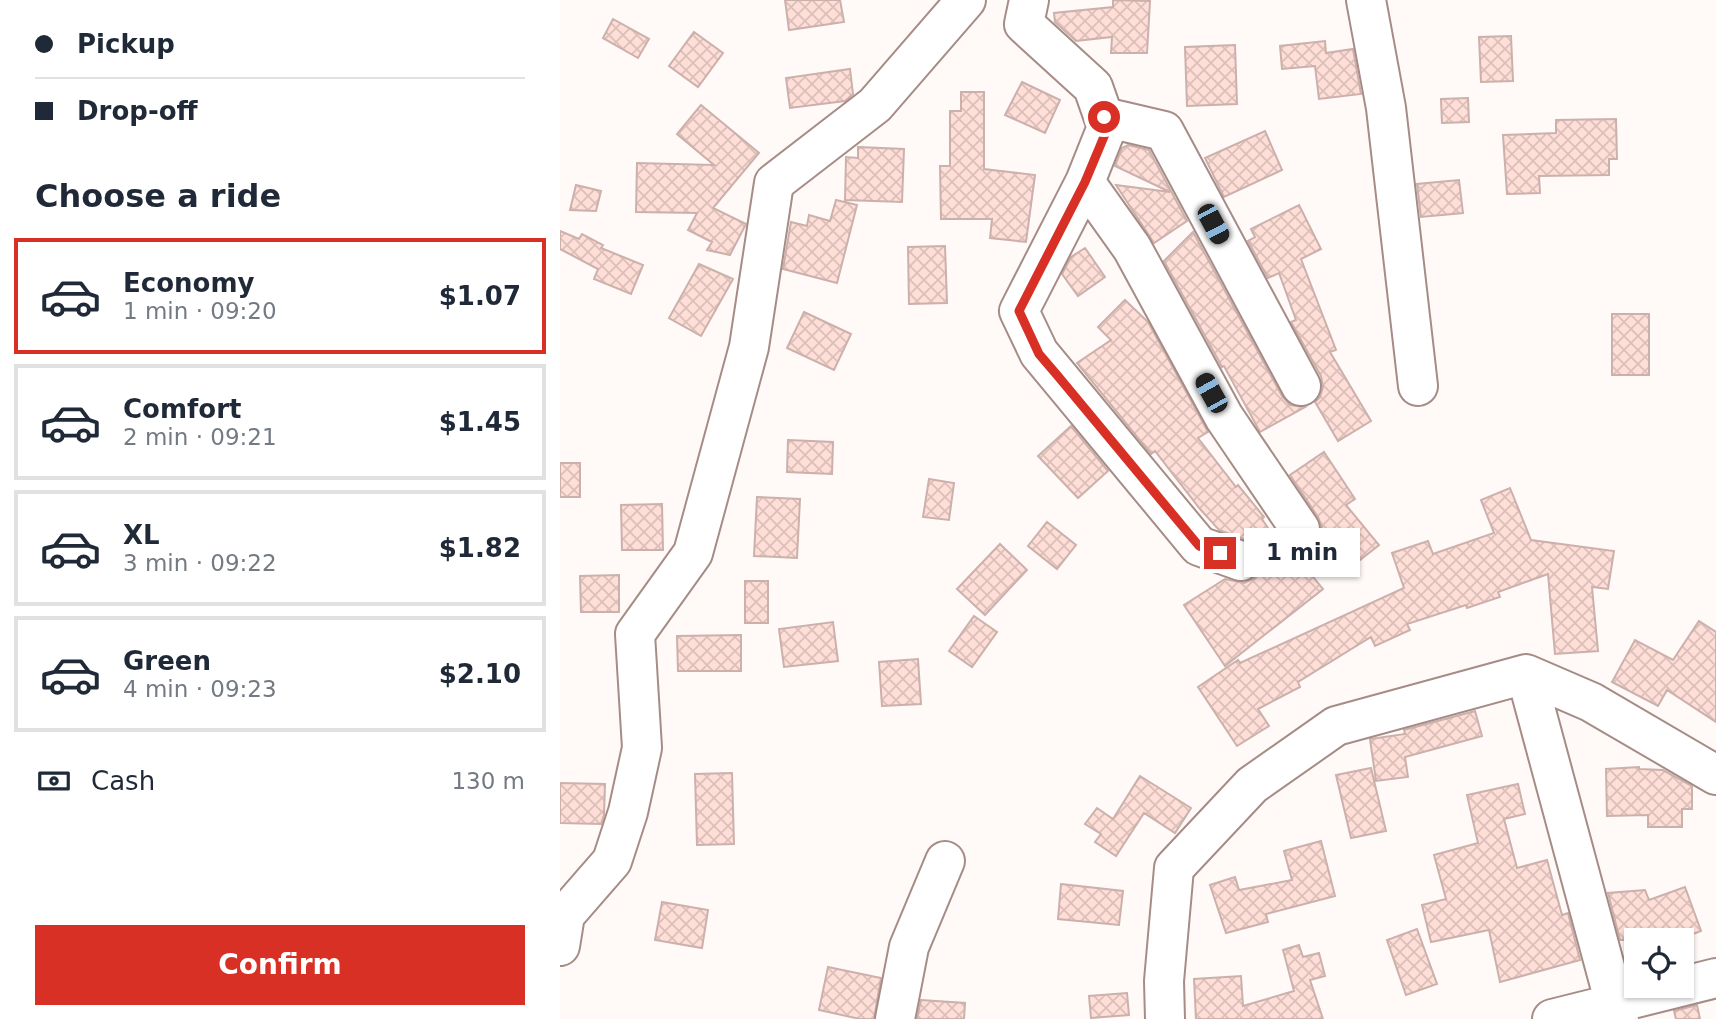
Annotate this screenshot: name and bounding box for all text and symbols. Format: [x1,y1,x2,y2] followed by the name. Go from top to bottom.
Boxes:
[77,29,175,59] text: Pickup
[77,96,198,126] text: Drop-off
[1088,101,1120,133] route start
[35,177,281,215] text: Choose a ride
[1194,201,1233,247] car
[39,265,102,328] icon: car
[123,268,254,298] text: Economy
[439,281,521,311] text: $1.07
[123,298,277,324] text: 1 min · 09:20
[1192,370,1231,416] car
[39,391,102,454] icon: car
[123,394,241,424] text: Comfort
[439,407,521,437] text: $1.45
[123,424,277,450] text: 2 min · 09:21
[39,517,102,580] icon: car
[123,520,160,550] text: XL
[1244,528,1360,578] callout: 1 min
[439,533,521,563] text: $1.82
[1204,537,1236,569] route end
[1266,539,1338,565] text: 1 min
[123,550,277,576] text: 3 min · 09:22
[39,643,102,706] icon: car
[123,646,211,676] text: Green
[439,659,521,689] text: $2.10
[123,676,277,702] text: 4 min · 09:23
[35,762,73,800] icon: cash
[91,766,155,796] text: Cash
[451,768,525,794] text: 130 m
[35,925,525,1005] button: Confirm
[1624,928,1694,998] map controls
[1624,928,1694,998] button: locate

